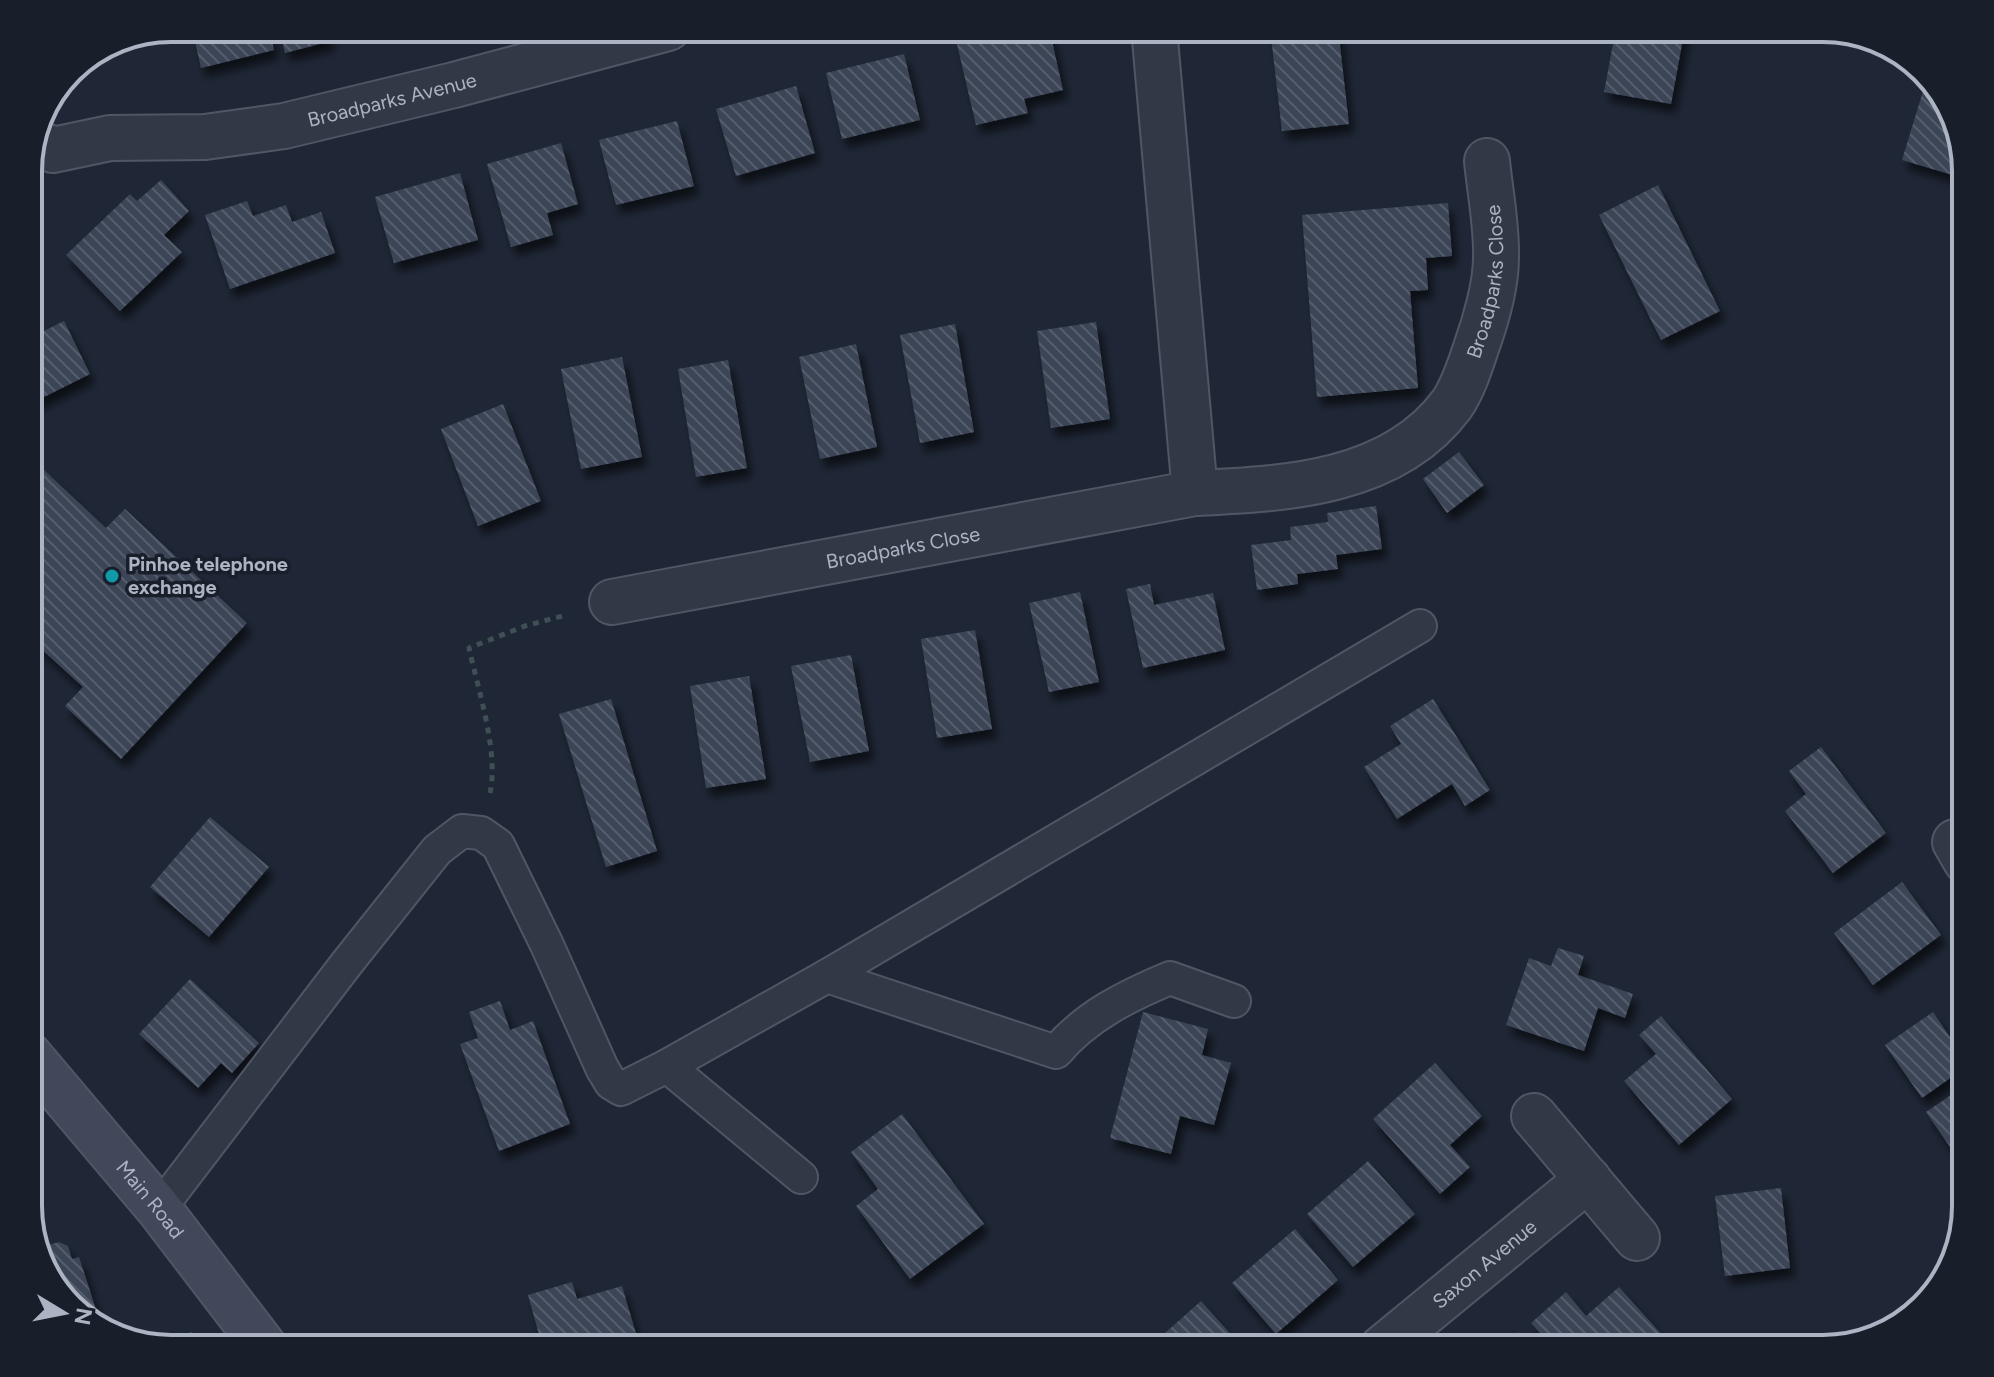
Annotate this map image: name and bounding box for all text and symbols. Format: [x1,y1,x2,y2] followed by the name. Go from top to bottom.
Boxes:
[305,68,479,132] street label: Broadparks Avenue
[1461,203,1508,361] street label: Broadparks Close
[824,521,982,574] street label: Broadparks Close
[128,552,288,599] place label: Pinhoe telephone exchange
[103,567,121,585] marker: Pinhoe telephone exchange
[111,1155,189,1243] street label: Main Road
[1428,1214,1541,1314] street label: Saxon Avenue
[24,1273,104,1353] north arrow
[68,1306,98,1327] text: N

